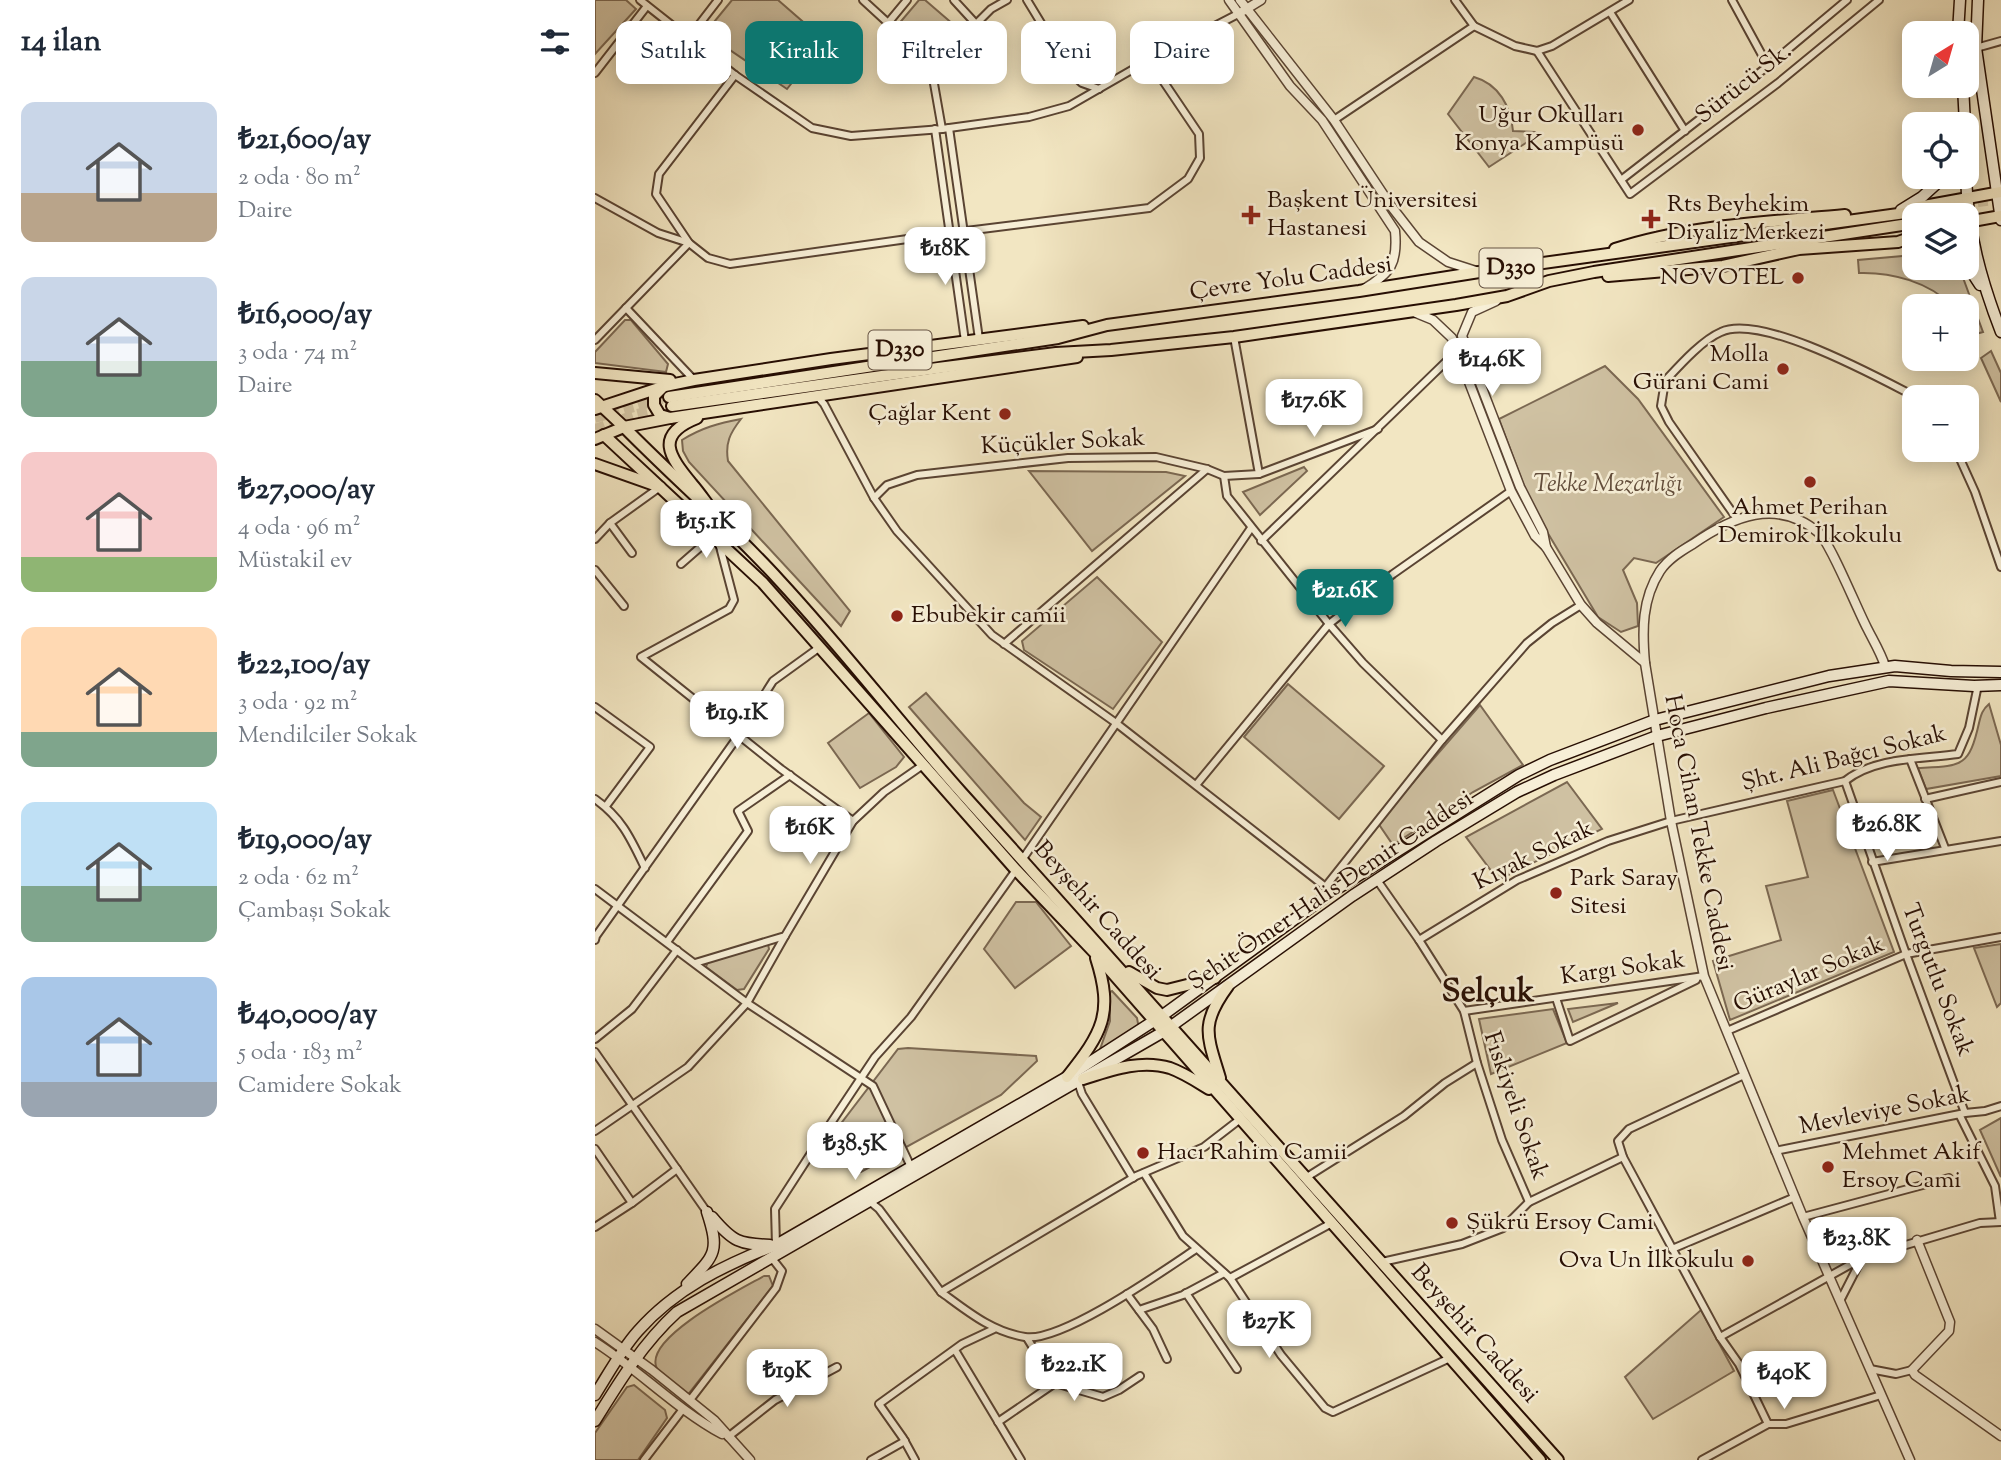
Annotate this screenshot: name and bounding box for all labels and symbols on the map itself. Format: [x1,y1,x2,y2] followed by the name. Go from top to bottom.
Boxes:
[1902,21,1979,98] north arrow
[1688,35,1800,133] street label: Sürücü Sk.
[1454,99,1624,161] place label: Uğur Okulları Konya Kampüsü
[1630,122,1646,138] marker: Uğur Okulları Konya Kampüsü
[1267,184,1478,246] place label: Başkent Üniversitesi Hastanesi
[1667,188,1825,250] place label: Rts Beyhekim Diyaliz Merkezi
[1241,205,1261,225] marker: Başkent Üniversitesi Hastanesi
[1641,209,1661,229] marker: Rts Beyhekim Diyaliz Merkezi
[904,228,986,287] pin: ₺18K
[1187,248,1395,310] street label: Çevre Yolu Caddesi
[1479,248,1543,288] road number: D330
[1660,261,1784,295] place label: NOVOTEL
[1790,270,1806,286] marker: NOVOTEL
[869,330,931,370] road number: D330
[1435,338,1549,398] pin: ₺14.6K
[1633,338,1769,400] place label: Molla Gürani Cami
[1775,361,1791,377] marker: Molla Gürani Cami
[1257,380,1371,439] pin: ₺17.6K
[868,397,991,431] place label: Çağlar Kent
[997,406,1013,422] marker: Çağlar Kent
[980,422,1146,464] street label: Küçükler Sokak
[1534,468,1682,502] park label: Tekke Mezarlığı
[1802,474,1818,490] marker: Ahmet Perihan Demirok İlkokulu
[1718,491,1902,553] place label: Ahmet Perihan Demirok İlkokulu
[649,500,763,560] pin: ₺15.1K
[1288,570,1402,629] pin: ₺21.6K
[911,599,1066,633] place label: Ebubekir camii
[889,608,905,624] marker: Ebubekir camii
[680,692,794,751] pin: ₺19.1K
[1654,692,1742,974] street label: Hoca Cihan Tekke Caddesi
[1738,717,1950,801] street label: Şht. Ali Bağcı Sokak
[1182,782,1481,999] street label: Şehit Ömer Halis Demir Caddesi
[1830,804,1944,863] pin: ₺26.8K
[769,806,851,866] pin: ₺16K
[1468,812,1600,900] street label: Kıyak Sokak
[1025,834,1169,988] street label: Beyşehir Caddesi
[1570,862,1678,924] place label: Park Saray Sitesi
[1548,885,1564,901] marker: Park Saray Sitesi
[1892,899,1982,1061] street label: Turgutlu Sokak
[1728,928,1890,1022] street label: Güraylar Sokak
[1559,943,1687,995] street label: Kargı Sokak
[1442,970,1535,1016] district label: Selçuk
[1474,1027,1556,1185] street label: Fıskiyeli Sokak
[1796,1078,1974,1144] street label: Mevleviye Sokak
[798,1122,912,1182] pin: ₺38.5K
[1157,1136,1347,1170] place label: Hacı Rahim Camii
[1842,1136,1982,1198] place label: Mehmet Akif Ersoy Cami
[1135,1145,1151,1161] marker: Hacı Rahim Camii
[1820,1159,1836,1175] marker: Mehmet Akif Ersoy Cami
[1466,1206,1654,1240] place label: Şükrü Ersoy Cami
[1444,1215,1460,1231] marker: Şükrü Ersoy Cami
[1800,1218,1914,1277] pin: ₺23.8K
[1559,1244,1734,1278] place label: Ova Un İlkokulu
[1740,1253,1756,1269] marker: Ova Un İlkokulu
[1402,1257,1546,1411] street label: Beyşehir Caddesi
[1228,1300,1310,1360] pin: ₺27K
[1017,1344,1131,1403] pin: ₺22.1K
[746,1350,828,1409] pin: ₺19K
[1743,1352,1825,1411] pin: ₺40K

